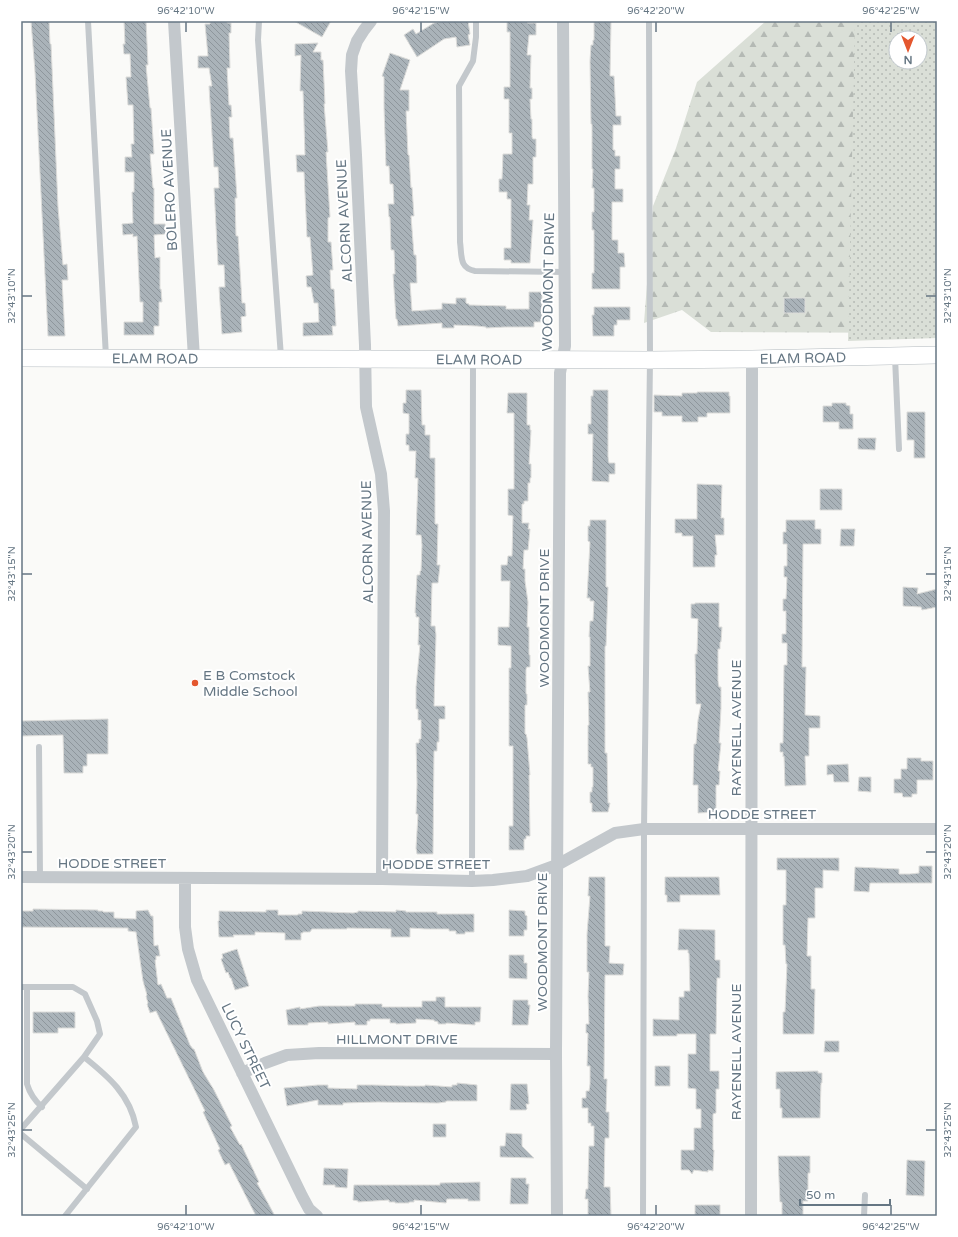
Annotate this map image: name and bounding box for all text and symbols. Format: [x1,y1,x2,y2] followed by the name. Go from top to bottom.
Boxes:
[157,5,215,17] text: 96°42'10"W
[392,5,450,17] text: 96°42'15"W
[627,5,685,17] text: 96°42'20"W
[862,5,920,17] text: 96°42'25"W
[888,30,928,70] north arrow
[904,53,912,66] text: N
[158,128,181,251] street label: BOLERO AVENUE
[333,159,356,283] street label: ALCORN AVENUE
[539,212,558,352] street label: WOODMONT DRIVE
[6,268,18,324] text: 32°43'10"N
[942,268,954,324] text: 32°43'10"N
[760,349,846,368] street label: ELAM ROAD
[112,350,198,368] street label: ELAM ROAD
[436,351,522,369] street label: ELAM ROAD
[358,480,377,604] street label: ALCORN AVENUE
[6,546,18,602] text: 32°43'15"N
[942,546,954,602] text: 32°43'15"N
[536,549,553,687] street label: WOODMONT DRIVE
[728,660,745,796] street label: RAYENELL AVENUE
[203,667,298,700] place label: E B Comstock Middle School
[190,678,200,688] marker: E B Comstock Middle School
[708,806,817,823] street label: HODDE STREET
[6,824,18,880] text: 32°43'20"N
[942,824,954,880] text: 32°43'20"N
[58,855,167,872] street label: HODDE STREET
[382,856,491,873] street label: HODDE STREET
[534,873,551,1011] street label: WOODMONT DRIVE
[728,984,745,1120] street label: RAYENELL AVENUE
[217,1000,274,1092] street label: LUCY STREET
[336,1031,458,1048] street label: HILLMONT DRIVE
[6,1102,18,1158] text: 32°43'25"N
[942,1102,954,1158] text: 32°43'25"N
[800,1181,890,1207] scale bar
[806,1188,835,1202] text: 50 m
[157,1221,215,1233] text: 96°42'10"W
[392,1221,450,1233] text: 96°42'15"W
[627,1221,685,1233] text: 96°42'20"W
[862,1221,920,1233] text: 96°42'25"W

